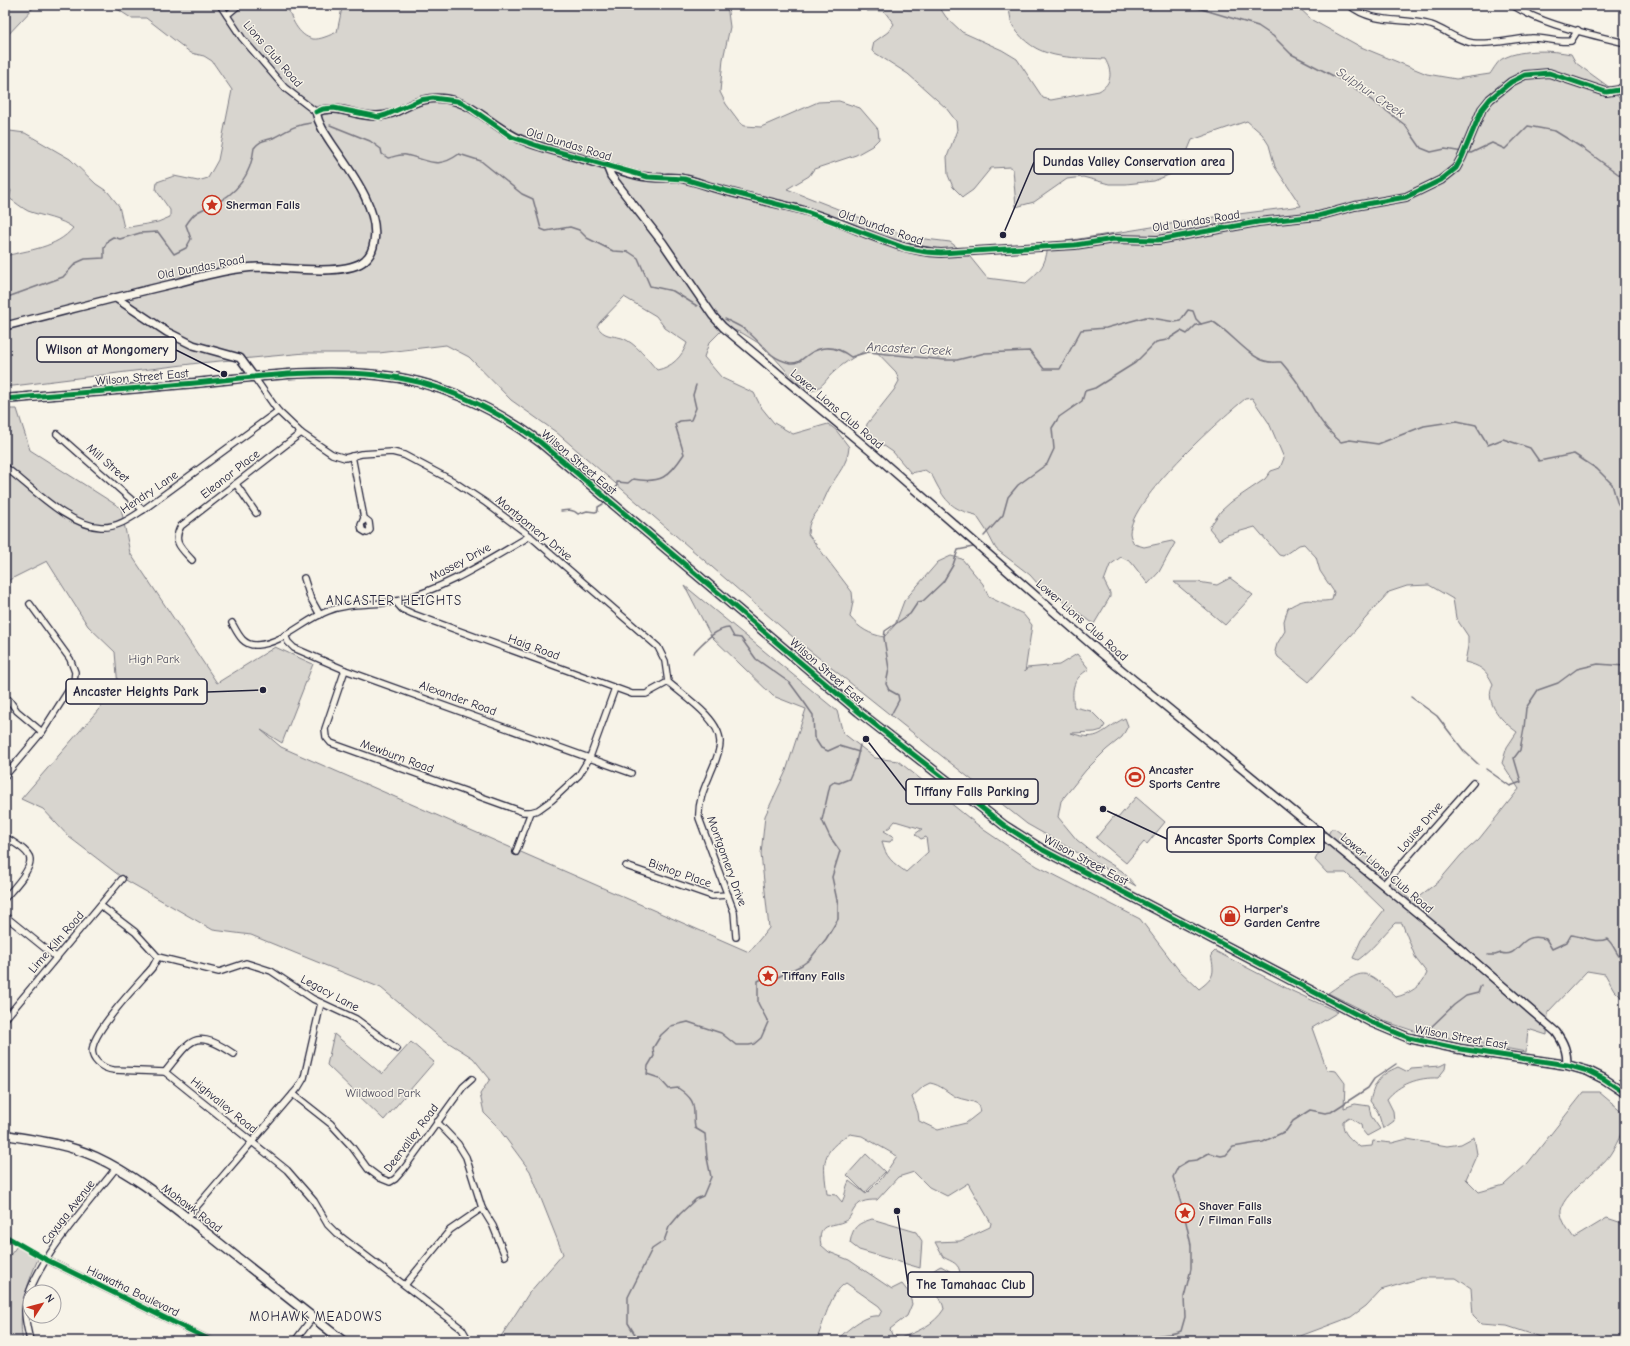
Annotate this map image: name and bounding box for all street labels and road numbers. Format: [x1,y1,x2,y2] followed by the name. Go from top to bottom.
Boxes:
[240,18,306,90] street label: Lions Club Road
[525,124,613,164] street label: Old Dundas Road
[837,206,925,248] street label: Old Dundas Road
[1151,207,1241,235] street label: Old Dundas Road
[156,252,246,282] street label: Old Dundas Road
[95,366,190,388] street label: Wilson Street East
[788,366,886,452] street label: Lower Lions Club Road
[539,427,620,498] street label: Wilson Street East
[84,441,133,486] street label: Mill Street
[198,447,262,501] street label: Eleanor Place
[118,468,180,516] street label: Hendry Lane
[493,493,575,563] street label: Montgomery Drive
[427,540,493,584] street label: Massey Drive
[1033,576,1131,664] street label: Lower Lions Club Road
[506,631,562,663] street label: Haig Road
[787,635,867,707] street label: Wilson Street East
[418,678,498,718] street label: Alexander Road
[358,736,436,776] street label: Mewburn Road
[1394,799,1446,855] street label: Louise Drive
[704,814,750,908] street label: Montgomery Drive
[1338,830,1436,916] street label: Lower Lions Club Road
[1041,832,1131,888] street label: Wilson Street East
[647,856,713,890] street label: Bishop Place
[25,908,87,976] street label: Lime Kiln Road
[298,972,362,1014] street label: Legacy Lane
[1414,1022,1509,1052] street label: Wilson Street East
[188,1074,260,1136] street label: Highvalley Road
[381,1101,441,1175] street label: Deervalley Road
[38,1177,98,1247] street label: Cayuga Avenue
[159,1181,225,1235] street label: Mohawk Road
[84,1263,182,1319] street label: Hiawatha Boulevard

